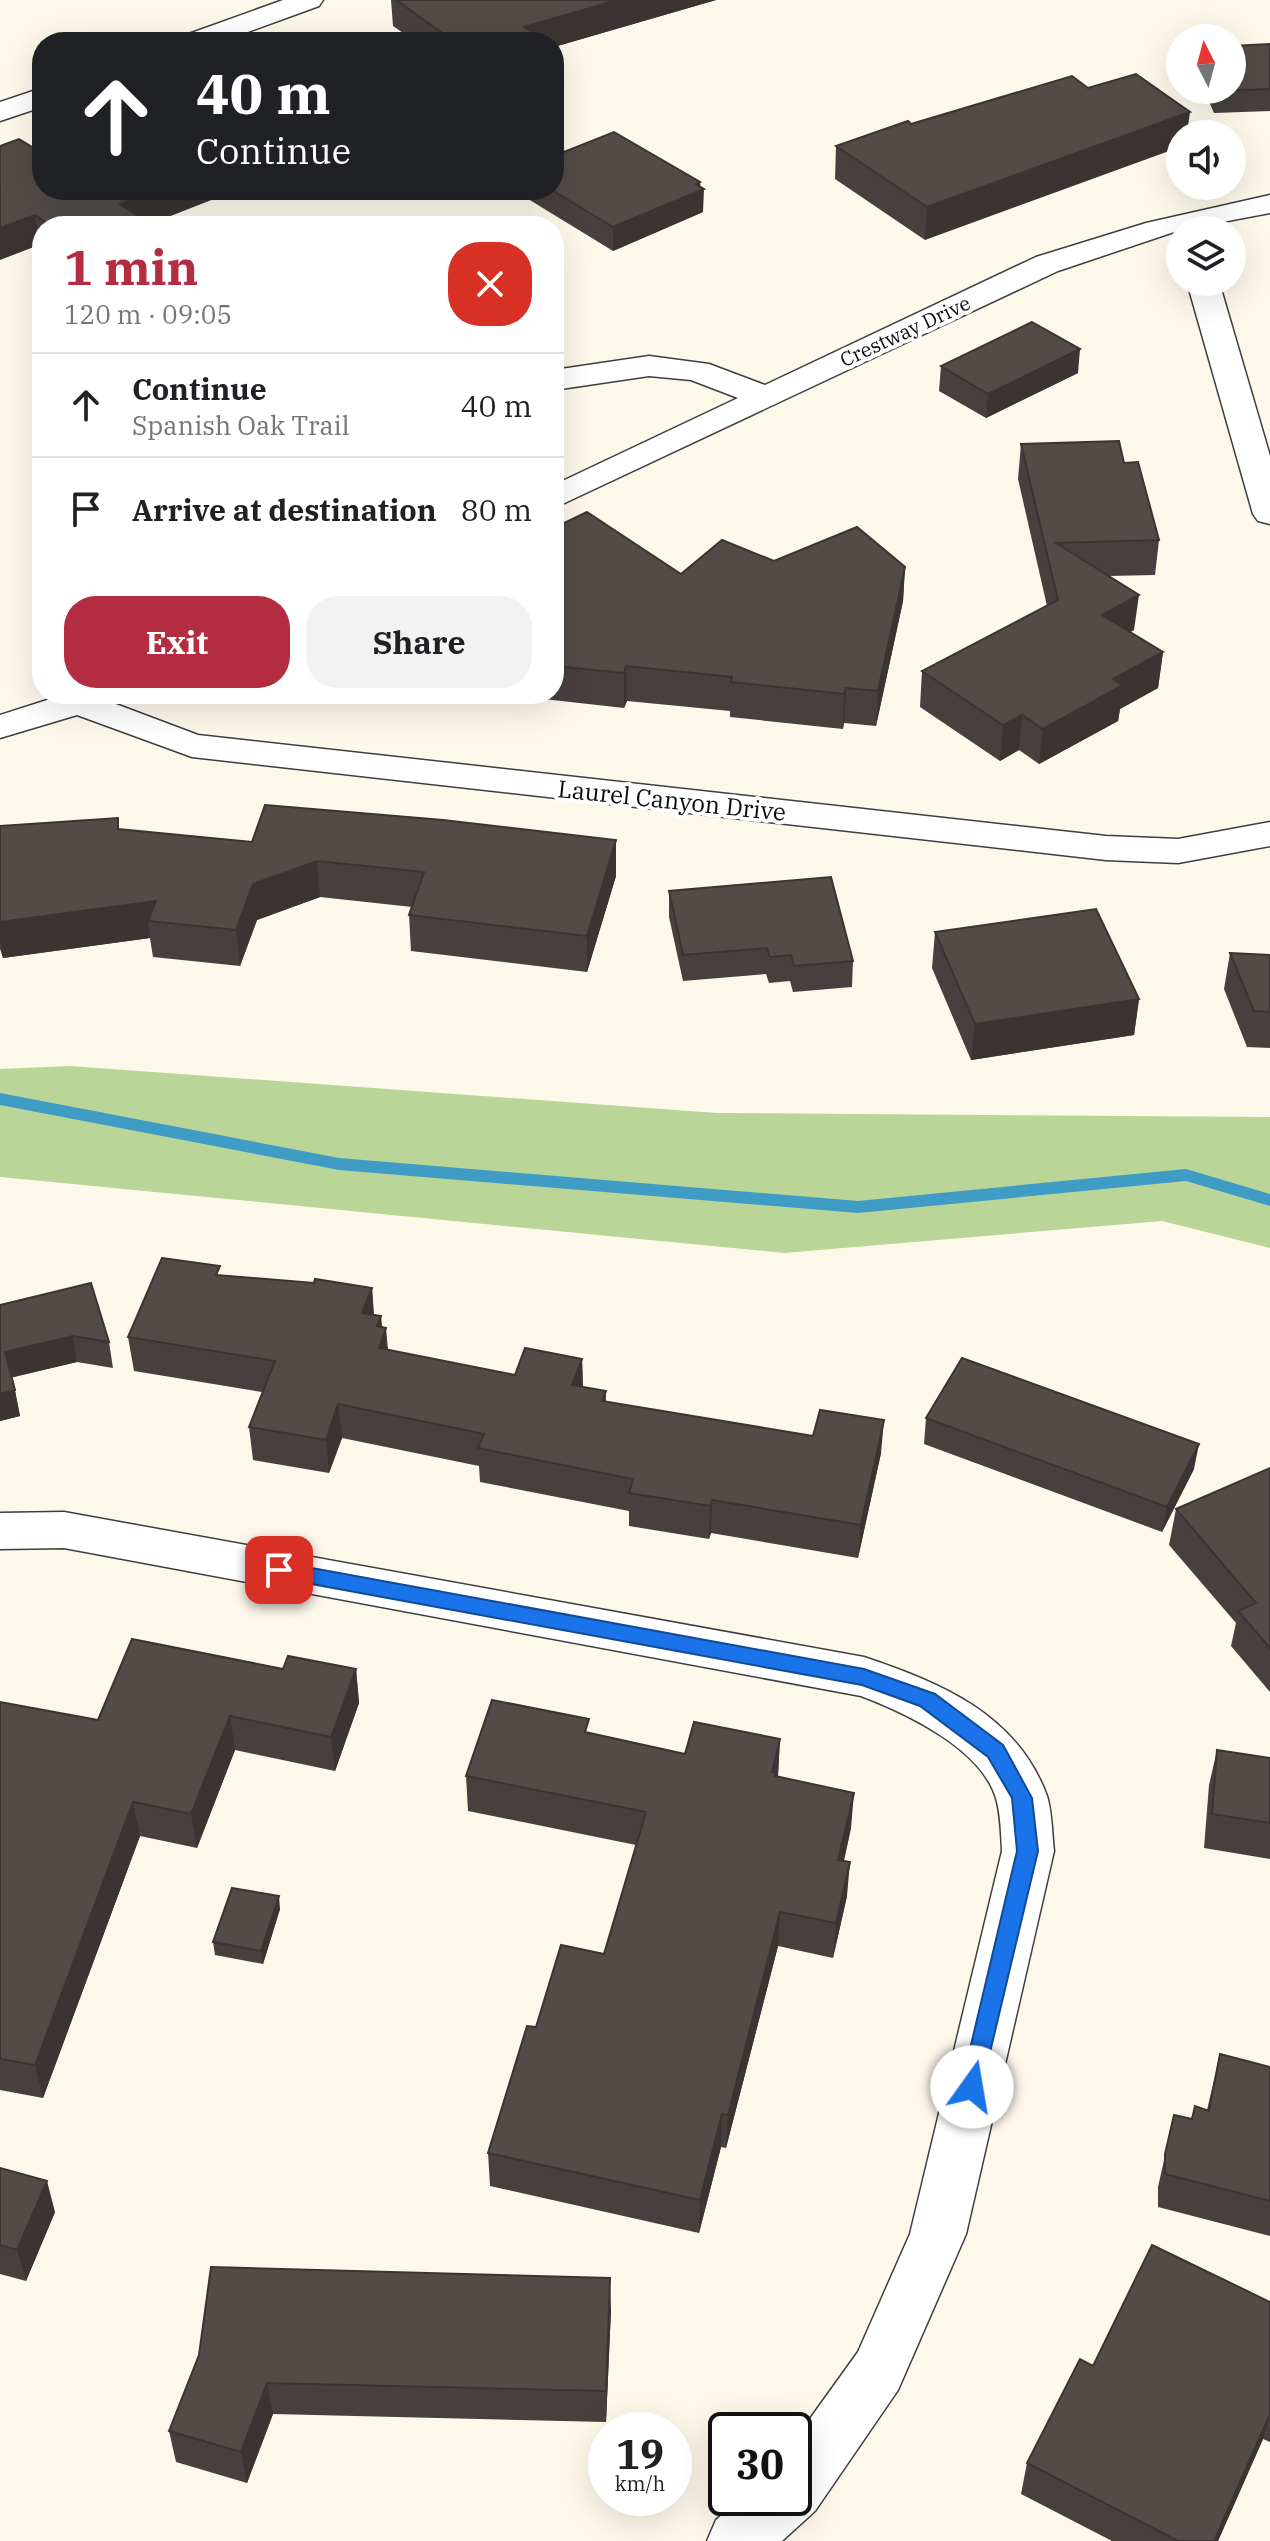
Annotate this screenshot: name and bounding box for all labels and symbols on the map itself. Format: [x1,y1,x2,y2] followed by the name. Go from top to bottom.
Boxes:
[1166,24,1246,104] north arrow
[835,289,975,373] street label: Crestway Drive
[556,772,788,828] street label: Laurel Canyon Drive
[245,1536,313,1604] pin
[930,2045,1014,2129] position arrow
[708,2412,812,2516] speed limit sign: 30

